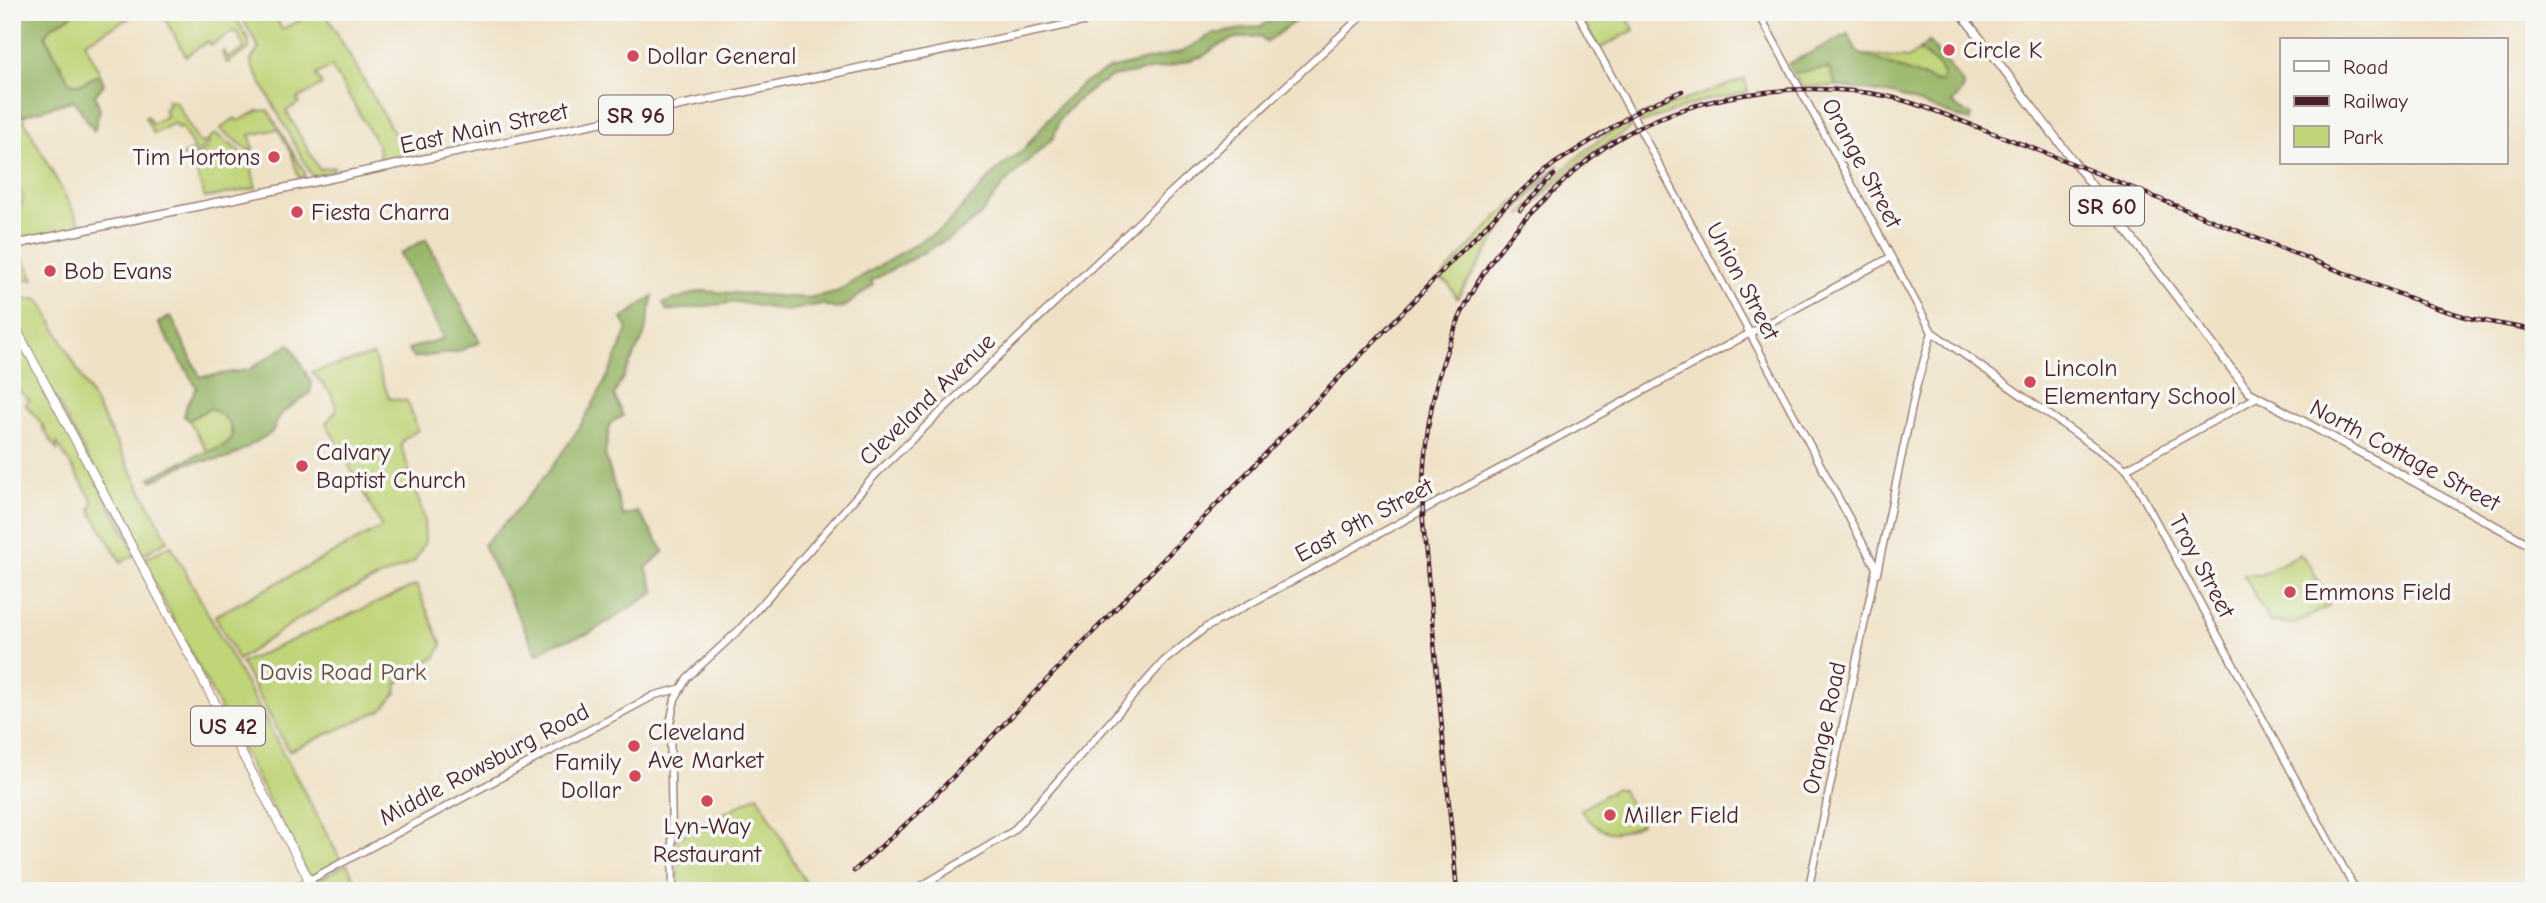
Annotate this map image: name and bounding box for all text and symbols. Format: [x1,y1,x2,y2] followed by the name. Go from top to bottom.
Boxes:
[1963,36,2042,64] place label: Circle K
[2280,38,2508,164] legend
[647,42,796,70] place label: Dollar General
[1941,42,1957,58] marker: Circle K
[625,48,641,64] marker: Dollar General
[2343,55,2388,79] text: Road
[2343,89,2408,113] text: Railway
[1816,93,1908,234] street label: Orange Street
[397,96,572,159] street label: East Main Street
[599,96,673,134] road number: SR 96
[2343,125,2383,149] text: Park
[132,143,260,171] place label: Tim Hortons
[266,149,282,165] marker: Tim Hortons
[2070,186,2144,226] road number: SR 60
[311,198,450,226] place label: Fiesta Charra
[289,204,305,220] marker: Fiesta Charra
[1700,217,1786,346] street label: Union Street
[64,257,172,285] place label: Bob Evans
[42,263,58,279] marker: Bob Evans
[853,327,1001,471] street label: Cleveland Avenue
[2044,354,2236,410] place label: Lincoln Elementary School
[2022,374,2038,390] marker: Lincoln Elementary School
[2305,393,2506,517] street label: North Cottage Street
[316,438,466,494] place label: Calvary Baptist Church
[294,458,310,474] marker: Calvary Baptist Church
[1290,471,1439,568] street label: East 9th Street
[2163,510,2241,623] street label: Troy Street
[2304,578,2451,606] place label: Emmons Field
[2282,584,2298,600] marker: Emmons Field
[260,658,427,686] park label: Davis Road Park
[1796,659,1852,797] street label: Orange Road
[374,697,594,831] street label: Middle Rowsburg Road
[191,706,265,746] road number: US 42
[648,718,765,774] place label: Cleveland Ave Market
[626,738,642,754] marker: Cleveland Ave Market
[555,748,621,804] place label: Family Dollar
[627,768,643,784] marker: Family Dollar
[699,793,715,809] marker: Lyn-Way Restaurant
[1624,801,1739,829] place label: Miller Field
[1602,807,1618,823] marker: Miller Field
[653,812,762,868] place label: Lyn-Way Restaurant

